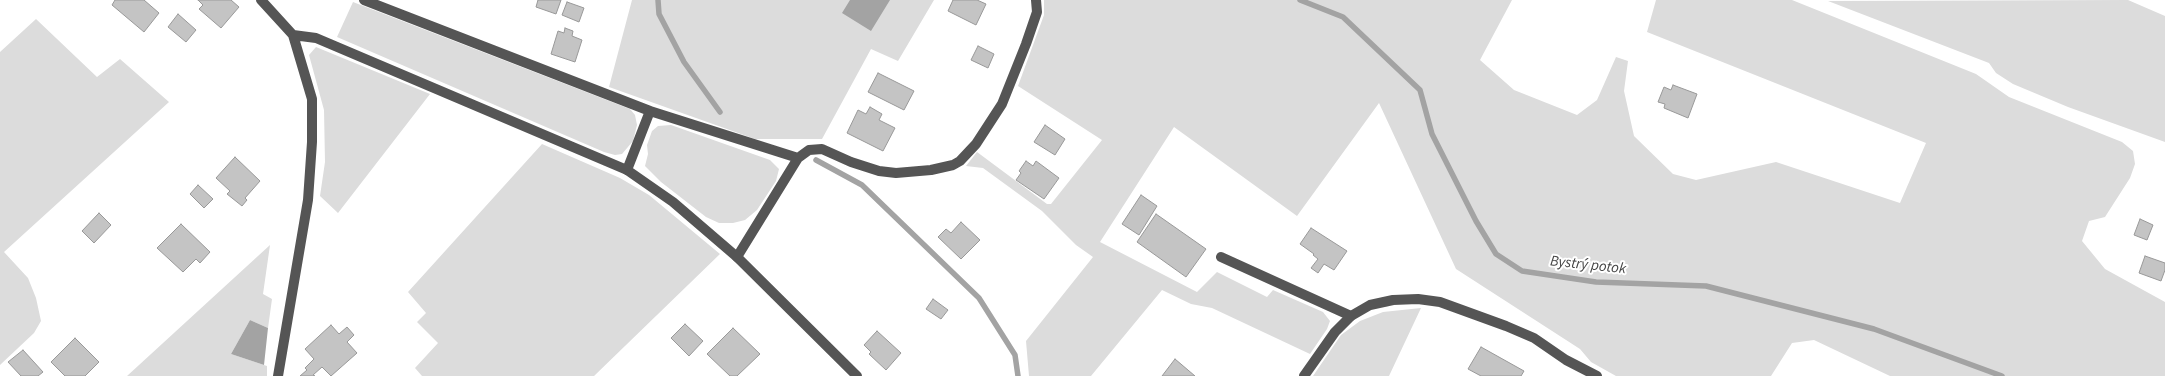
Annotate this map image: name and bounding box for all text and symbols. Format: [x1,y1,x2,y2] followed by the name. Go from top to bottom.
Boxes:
[1549,253,1627,279] water label: Bystrý potok

